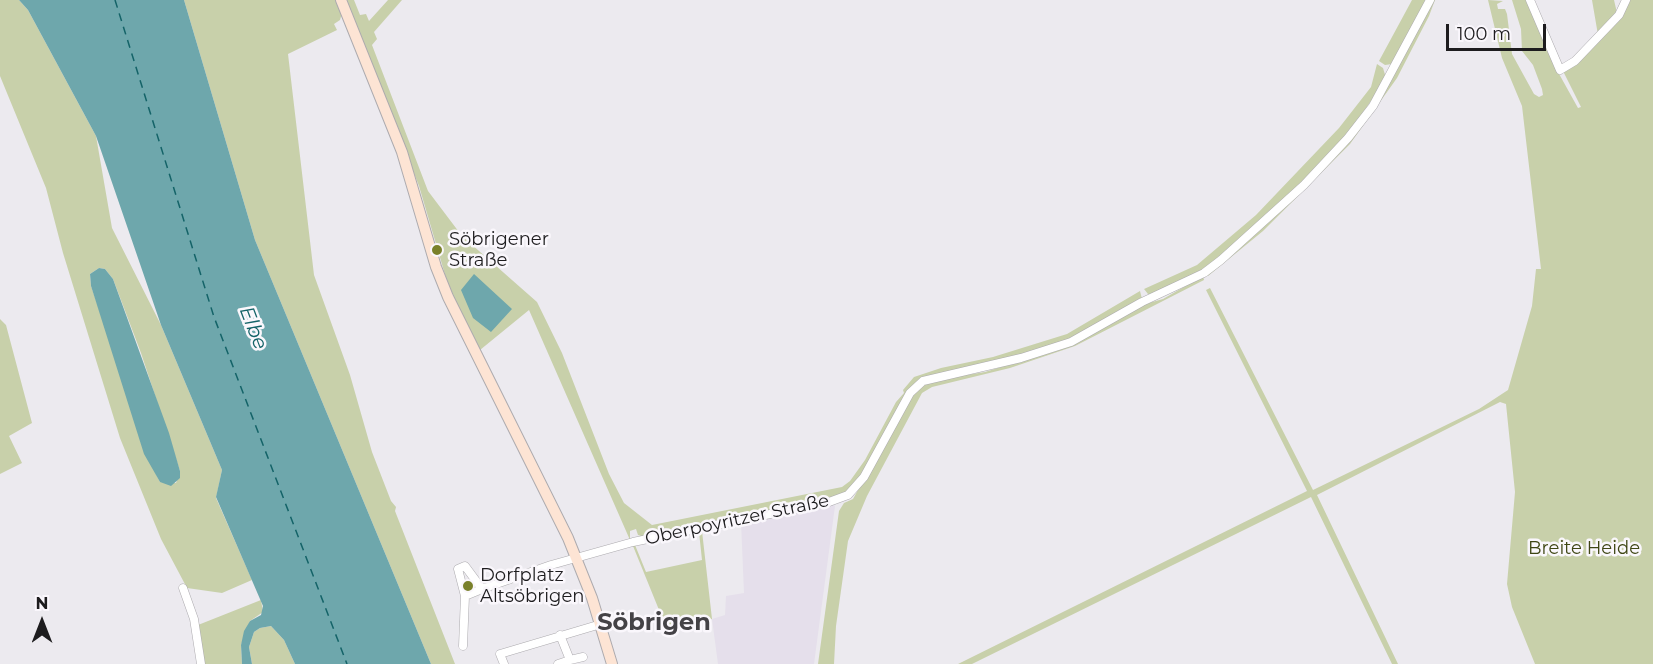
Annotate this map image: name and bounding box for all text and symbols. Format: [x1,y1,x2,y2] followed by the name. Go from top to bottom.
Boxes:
[1449,12,1550,50] scale bar
[1457,23,1511,45] text: 100 m
[449,229,549,272] place label: Söbrigener Straße
[430,243,444,257] marker: Söbrigener Straße
[234,303,272,353] water label: Elbe
[643,490,831,550] street label: Oberpoyritzer Straße
[1528,538,1640,560] park label: Breite Heide
[480,565,584,608] place label: Dorfplatz Altsöbrigen
[461,579,475,593] marker: Dorfplatz Altsöbrigen
[12,592,72,652] north arrow
[36,594,48,613] text: N
[597,609,711,637] district label: Söbrigen

